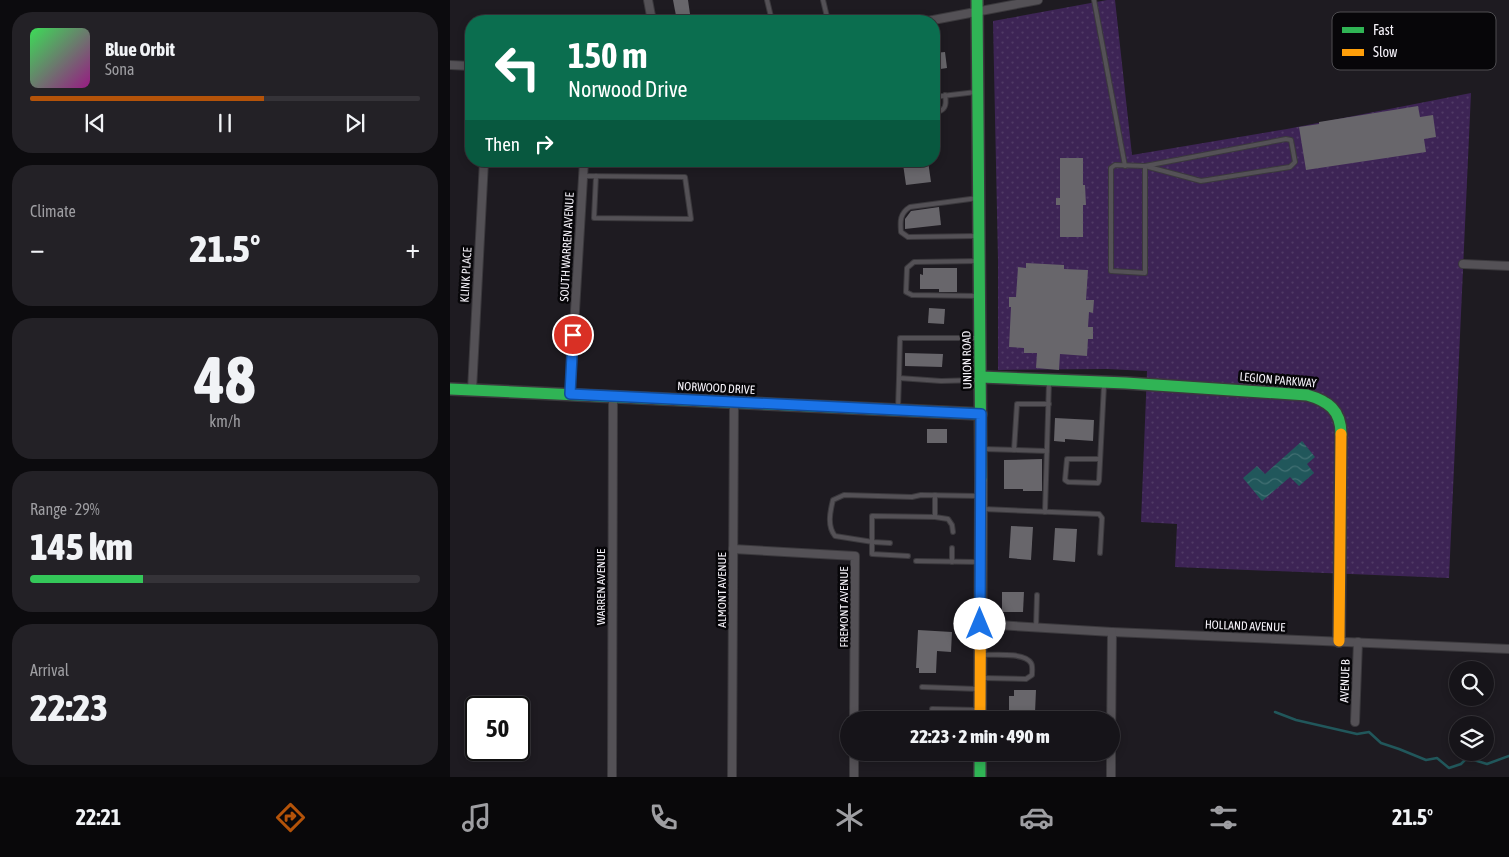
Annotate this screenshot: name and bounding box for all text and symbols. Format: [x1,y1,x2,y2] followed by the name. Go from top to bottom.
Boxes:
[1332,12,1496,70] legend
[1373,22,1394,38] text: Fast
[485,35,550,100] icon: left
[568,35,647,75] text: 150 m
[105,38,175,60] text: Blue Orbit
[1373,44,1398,60] text: Slow
[105,60,134,78] text: Sona
[568,76,688,102] text: Norwood Drive
[81,109,109,137] icon: previous
[211,109,239,137] icon: pause
[341,109,369,137] icon: next
[530,130,558,158] icon: right
[485,133,520,155] text: Then
[557,192,577,302] street label: SOUTH WARREN AVENUE
[30,202,76,220] text: Climate
[190,227,260,270] text: 21.5°
[30,232,45,264] text: −
[405,232,420,264] text: +
[458,247,474,303] street label: KLINK PLACE
[552,314,594,356] pin
[559,321,587,349] icon: arrive
[959,330,975,389] street label: UNION ROAD
[194,342,256,417] text: 48
[1239,370,1318,390] street label: LEGION PARKWAY
[677,379,755,397] street label: NORWOOD DRIVE
[209,412,241,430] text: km/h
[30,500,100,518] text: Range · 29%
[30,525,133,568] text: 145 km
[594,549,608,625] street label: WARREN AVENUE
[715,552,729,628] street label: ALMONT AVENUE
[837,567,851,647] street label: FREMONT AVENUE
[953,597,1005,649] position arrow
[1205,618,1285,634] street label: HOLLAND AVENUE
[1337,659,1353,703] street label: AVENUE B
[30,661,69,679] text: Arrival
[1449,661,1494,761] map controls
[1449,661,1494,706] button: search
[30,686,108,729] text: 22:23
[465,696,530,761] speed limit sign: 50
[1449,716,1494,761] button: layers
[910,725,1050,747] text: 22:23 · 2 min · 490 m
[273,800,308,835] icon: directions
[459,800,494,835] icon: music
[646,800,681,835] icon: phone
[832,800,867,835] icon: climate
[1019,800,1054,835] icon: car
[1206,800,1241,835] icon: filters
[76,804,121,830] text: 22:21
[1392,804,1433,830] text: 21.5°

